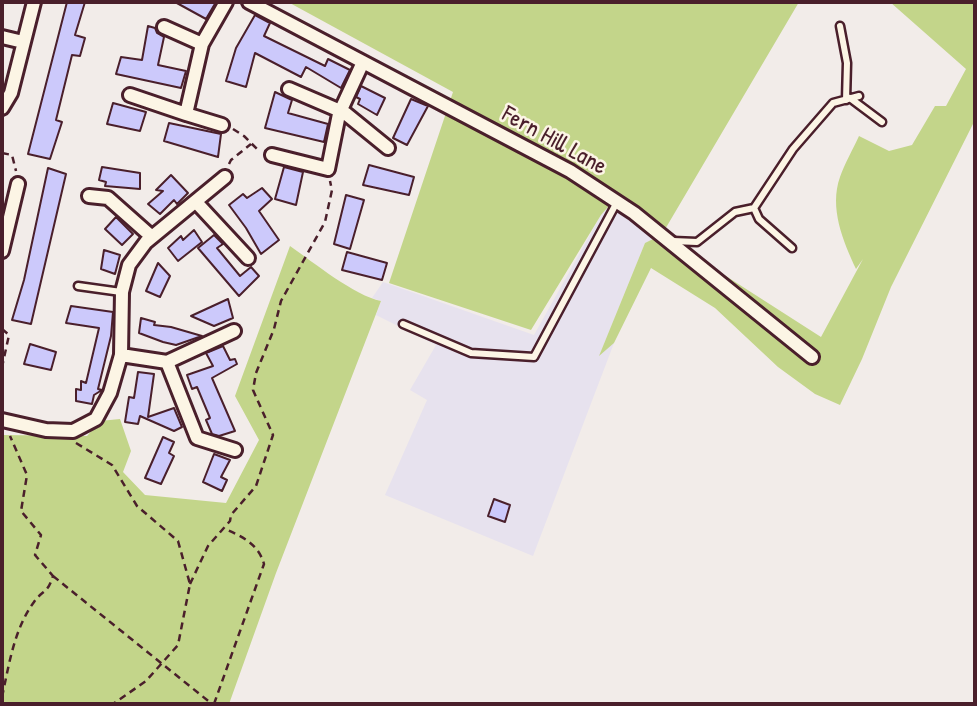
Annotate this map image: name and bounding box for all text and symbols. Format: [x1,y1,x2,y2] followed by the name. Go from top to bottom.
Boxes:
[497,100,611,182] street label: Fern Hill Lane

